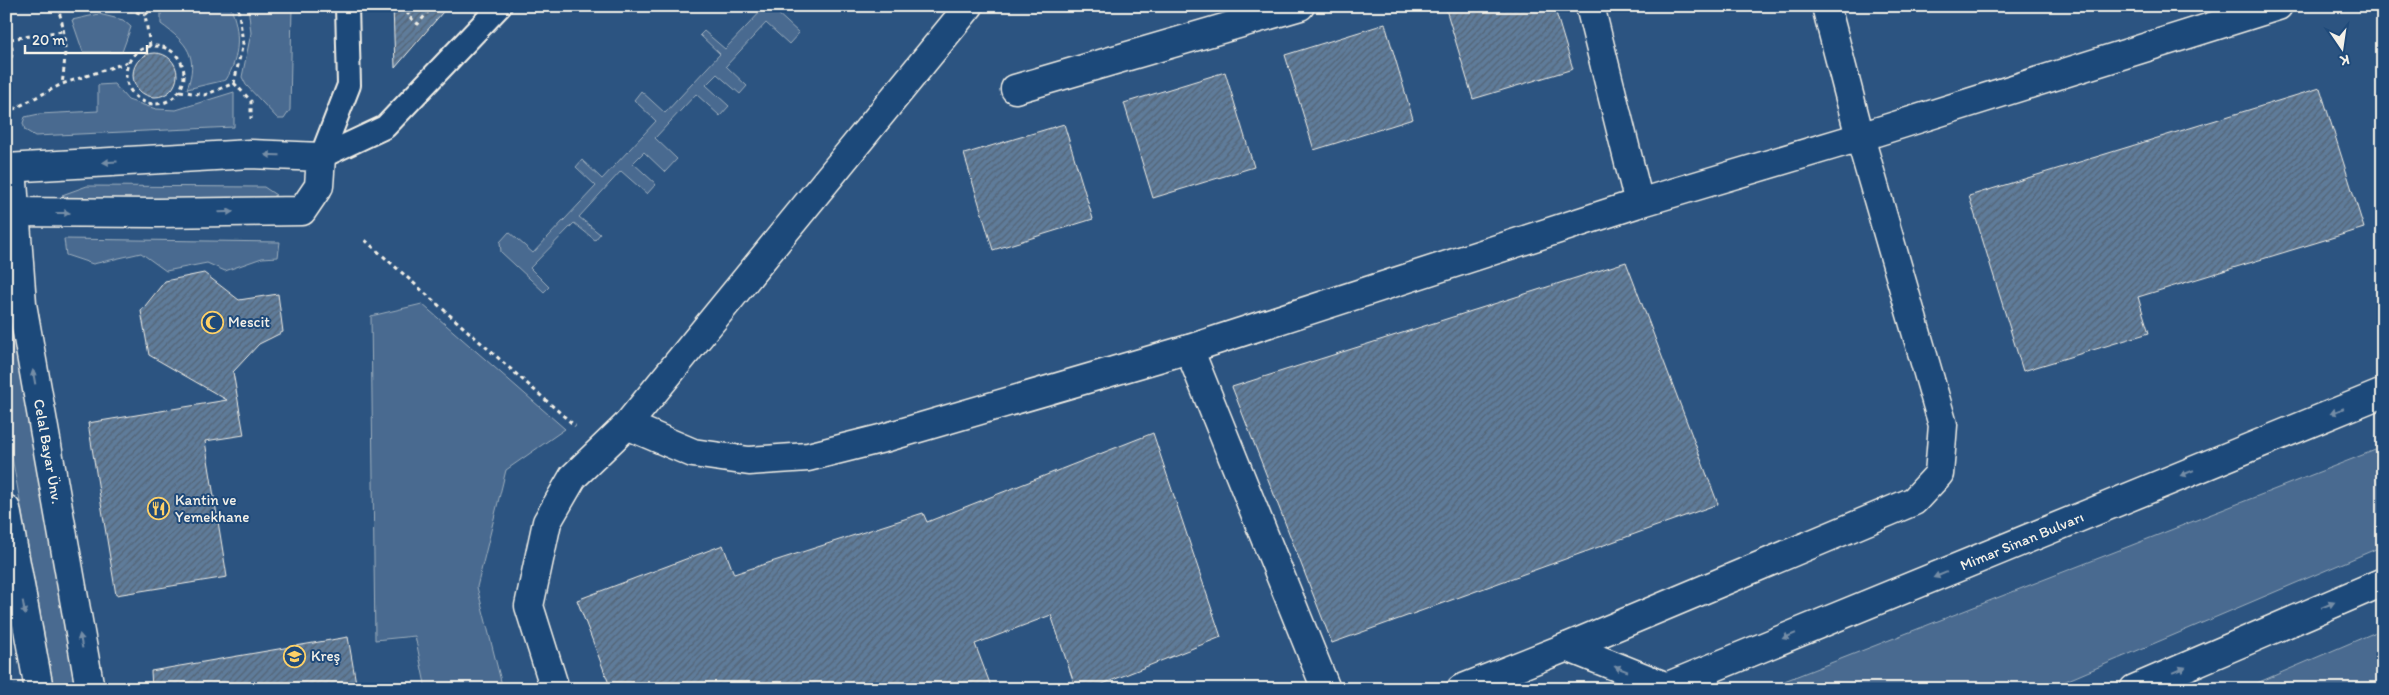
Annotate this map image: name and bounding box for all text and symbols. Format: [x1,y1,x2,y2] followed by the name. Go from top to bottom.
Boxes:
[25,22,148,54] scale bar
[2316,22,2366,72] north arrow
[32,31,66,49] text: 20 m
[2338,51,2351,70] text: K
[264,151,280,159] one-way arrow
[101,159,117,167] one-way arrow
[218,208,234,216] one-way arrow
[55,209,71,217] one-way arrow
[200,310,224,334] mosque icon: Mescit
[228,313,270,331] place label: Mescit
[30,369,38,385] one-way arrow
[30,397,66,505] street label: Celal Bayar Ünv.
[2330,408,2345,416] one-way arrow
[2179,469,2194,477] one-way arrow
[175,491,249,526] place label: Kantin ve Yemekhane
[147,497,171,521] restaurant icon: Kantin ve Yemekhane
[1957,508,2086,574] street label: Mimar Sinan Bulvarı
[1933,571,1947,579] one-way arrow
[21,601,29,617] one-way arrow
[2321,601,2335,609] one-way arrow
[76,632,84,648] one-way arrow
[1782,633,1796,641] one-way arrow
[283,644,307,668] school or university icon: Kreş
[311,647,341,665] place label: Kreş
[1614,665,1629,672] one-way arrow
[2172,665,2186,673] one-way arrow

